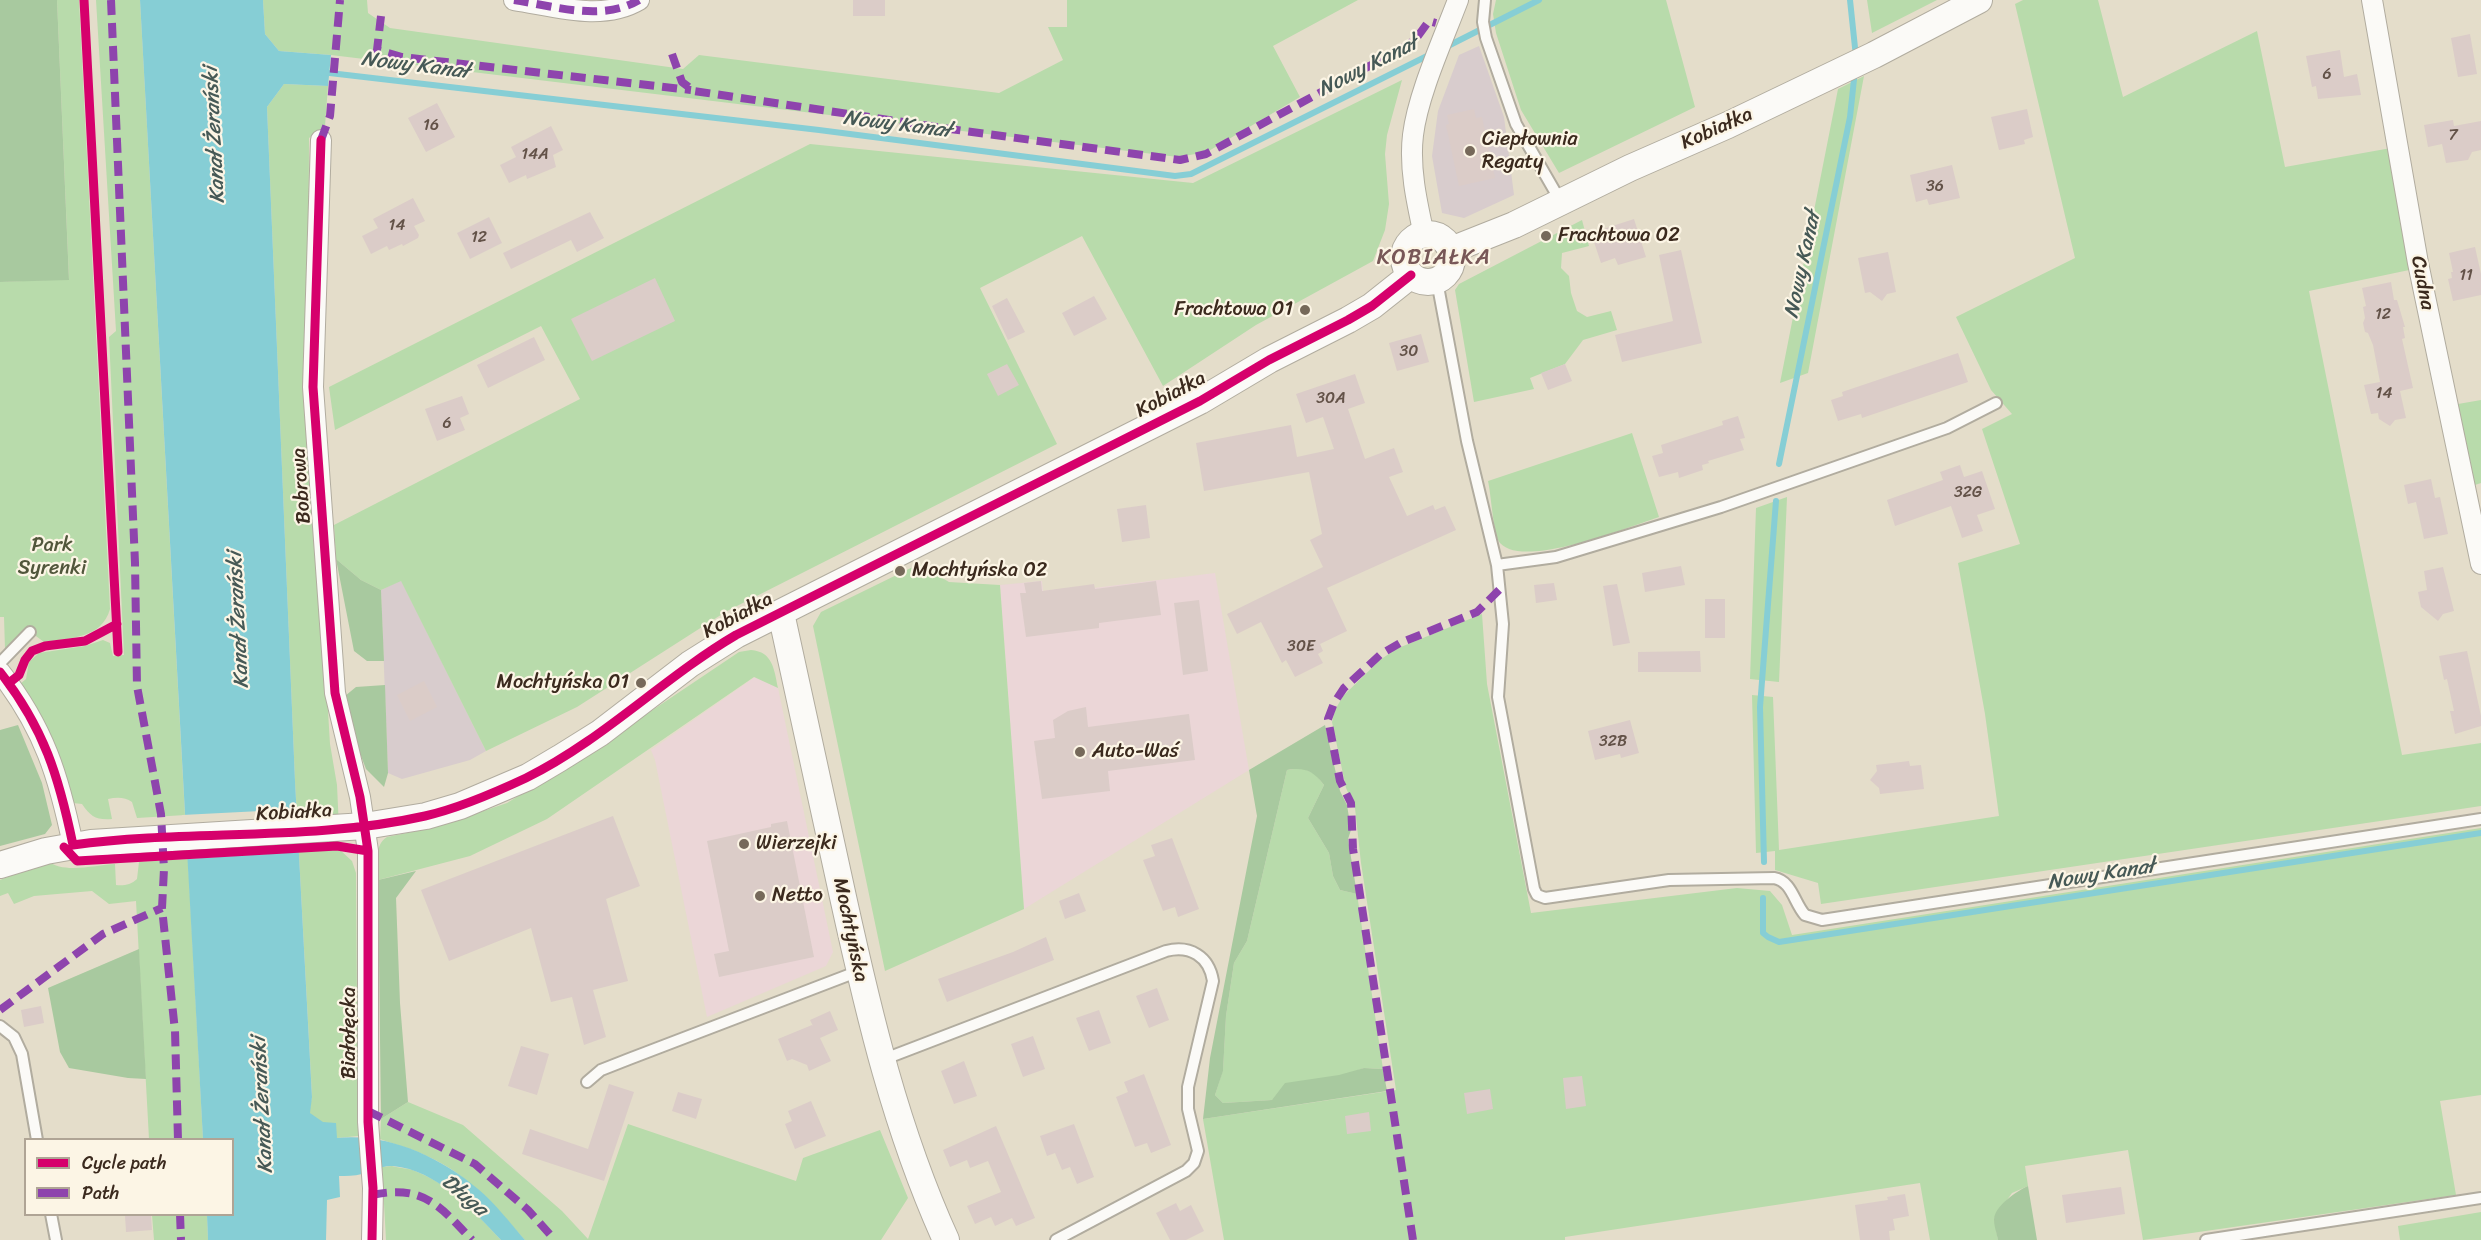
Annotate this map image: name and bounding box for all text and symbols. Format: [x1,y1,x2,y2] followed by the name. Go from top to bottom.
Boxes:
[1314,31,1422,103] water label: Nowy Kanał
[360,47,470,85] water label: Nowy Kanał
[2322,65,2332,85] house number: 6
[199,66,231,204] water label: Kanał Żerański
[1677,103,1757,155] street label: Kobiałka
[842,106,952,144] water label: Nowy Kanał
[423,116,439,136] house number: 16
[2448,126,2458,146] house number: 7
[1482,128,1578,175] place label: Ciepłownia Regaty
[1463,144,1477,158] marker: Ciepłownia Regaty
[521,145,549,165] house number: 14A
[1926,177,1944,197] house number: 36
[1779,209,1827,321] water label: Nowy Kanał
[389,216,405,236] house number: 14
[1558,224,1680,248] place label: Frachtowa 02
[471,228,487,248] house number: 12
[1539,229,1553,243] marker: Frachtowa 02
[1378,245,1490,271] district label: KOBIAŁKA
[2405,254,2439,312] street label: Cudna
[2459,266,2473,286] house number: 11
[1174,298,1293,322] place label: Frachtowa 01
[1298,303,1312,317] marker: Frachtowa 01
[2375,305,2391,325] house number: 12
[1400,342,1418,362] house number: 30
[1132,367,1210,423] street label: Kobiałka
[2376,384,2392,404] house number: 14
[1316,389,1346,409] house number: 30A
[442,414,452,434] house number: 6
[287,447,317,525] street label: Bobrowa
[1954,483,1982,503] house number: 32G
[18,534,86,581] park label: Park Syrenki
[223,551,255,689] water label: Kanał Żerański
[912,559,1047,583] place label: Mochtyńska 02
[893,564,907,578] marker: Mochtyńska 02
[699,588,777,644] street label: Kobiałka
[1287,637,1315,657] house number: 30E
[497,671,629,695] place label: Mochtyńska 01
[634,676,648,690] marker: Mochtyńska 01
[1599,732,1627,752] house number: 32B
[1092,740,1179,764] place label: Auto-Waś
[1073,745,1087,759] marker: Auto-Waś
[255,799,333,827] street label: Kobiałka
[756,832,837,856] place label: Wierzejki
[737,837,751,851] marker: Wierzejki
[2046,854,2156,896] water label: Nowy Kanał
[827,876,873,984] street label: Mochtyńska
[772,884,823,908] place label: Netto
[753,889,767,903] marker: Netto
[338,987,362,1079] street label: Białołęcka
[247,1036,279,1174] water label: Kanał Żerański
[24,1138,234,1216] legend
[82,1147,166,1179] text: Cycle path
[436,1170,492,1222] water label: Długa
[82,1177,119,1209] text: Path

